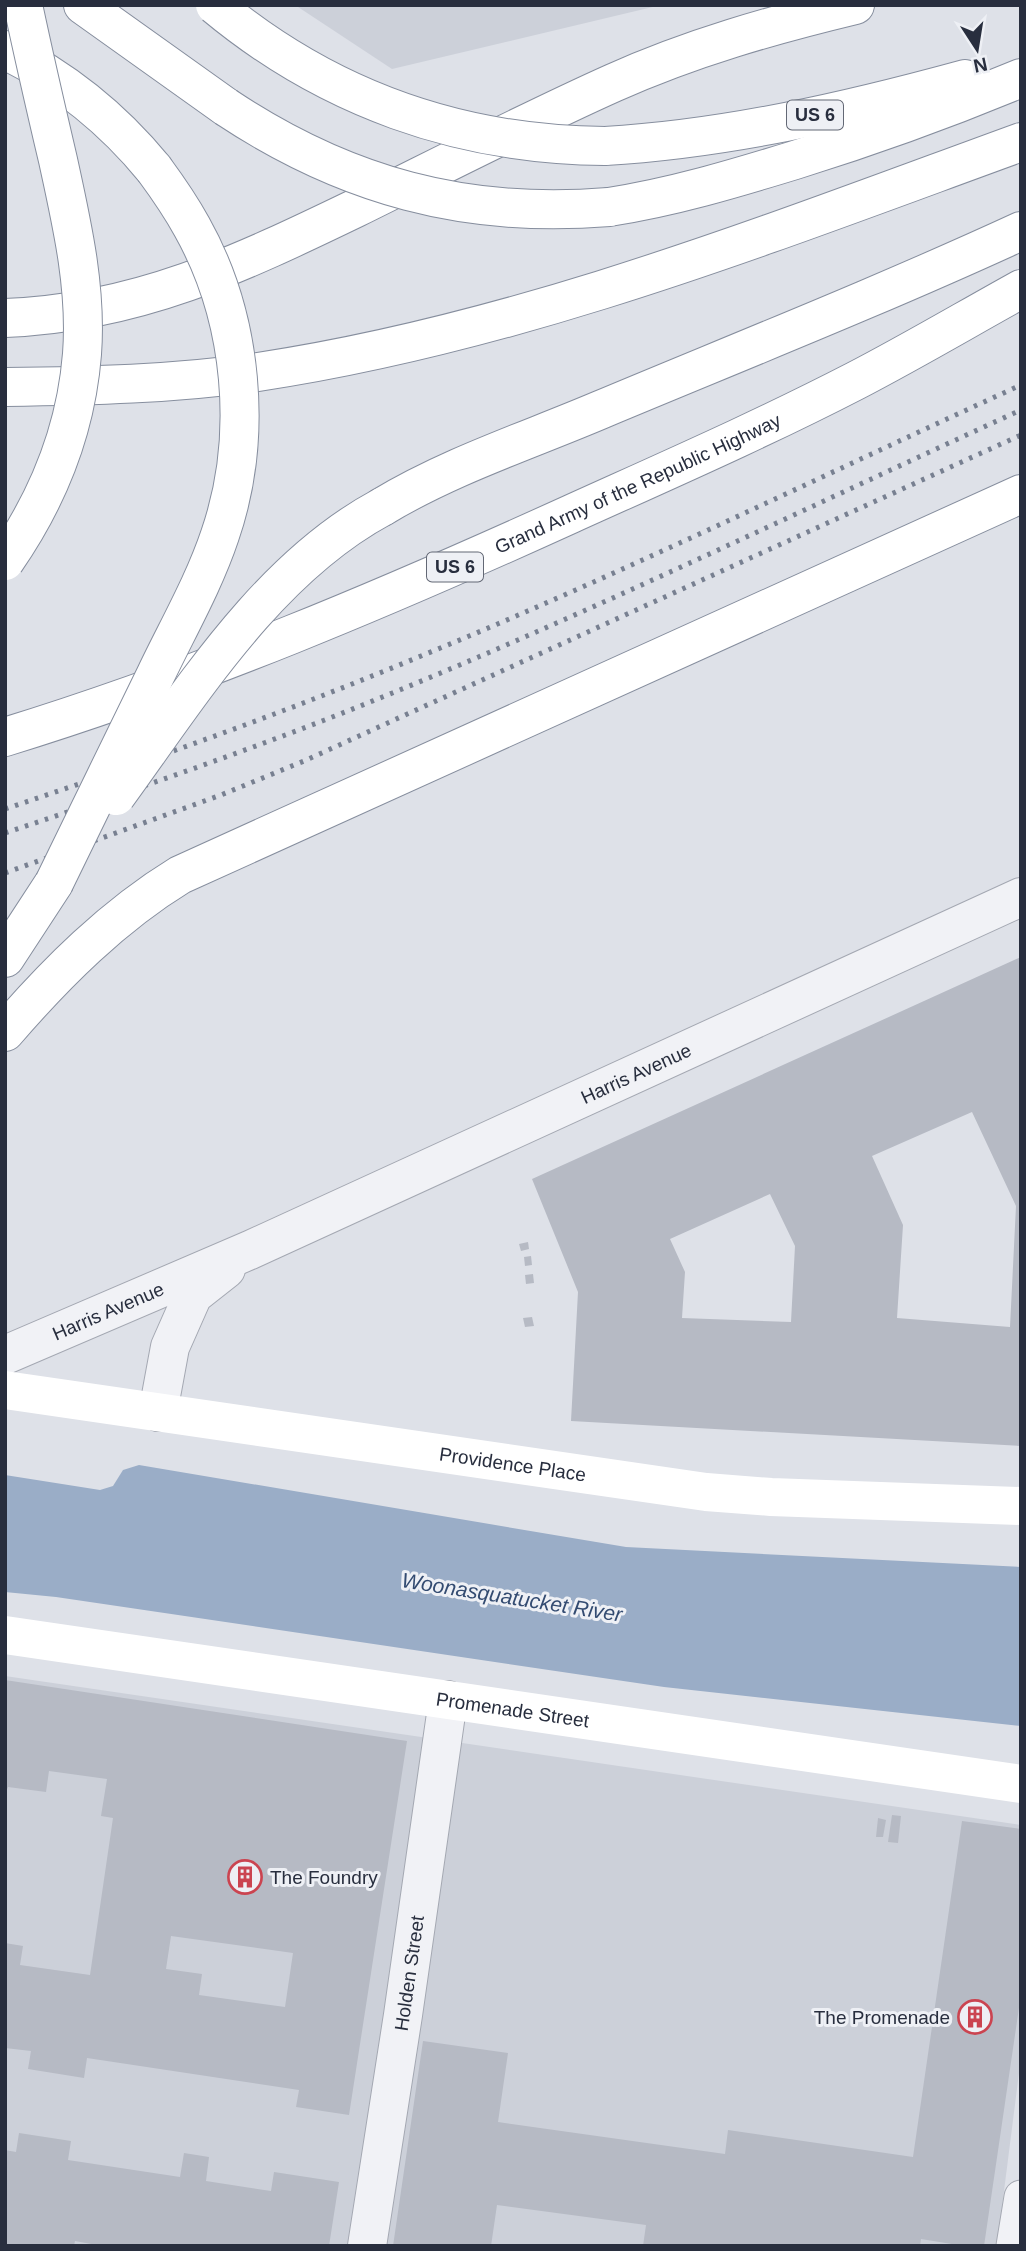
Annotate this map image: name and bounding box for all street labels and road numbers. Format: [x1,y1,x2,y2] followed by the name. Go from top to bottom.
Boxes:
[787,100,843,130] road number: US 6
[491,409,784,558] street label: Grand Army of the Republic Highway
[427,552,483,582] road number: US 6
[577,1039,694,1108] street label: Harris Avenue
[49,1278,167,1344] street label: Harris Avenue
[438,1443,587,1485] street label: Providence Place
[435,1688,591,1731] street label: Promenade Street
[390,1913,428,2032] street label: Holden Street

